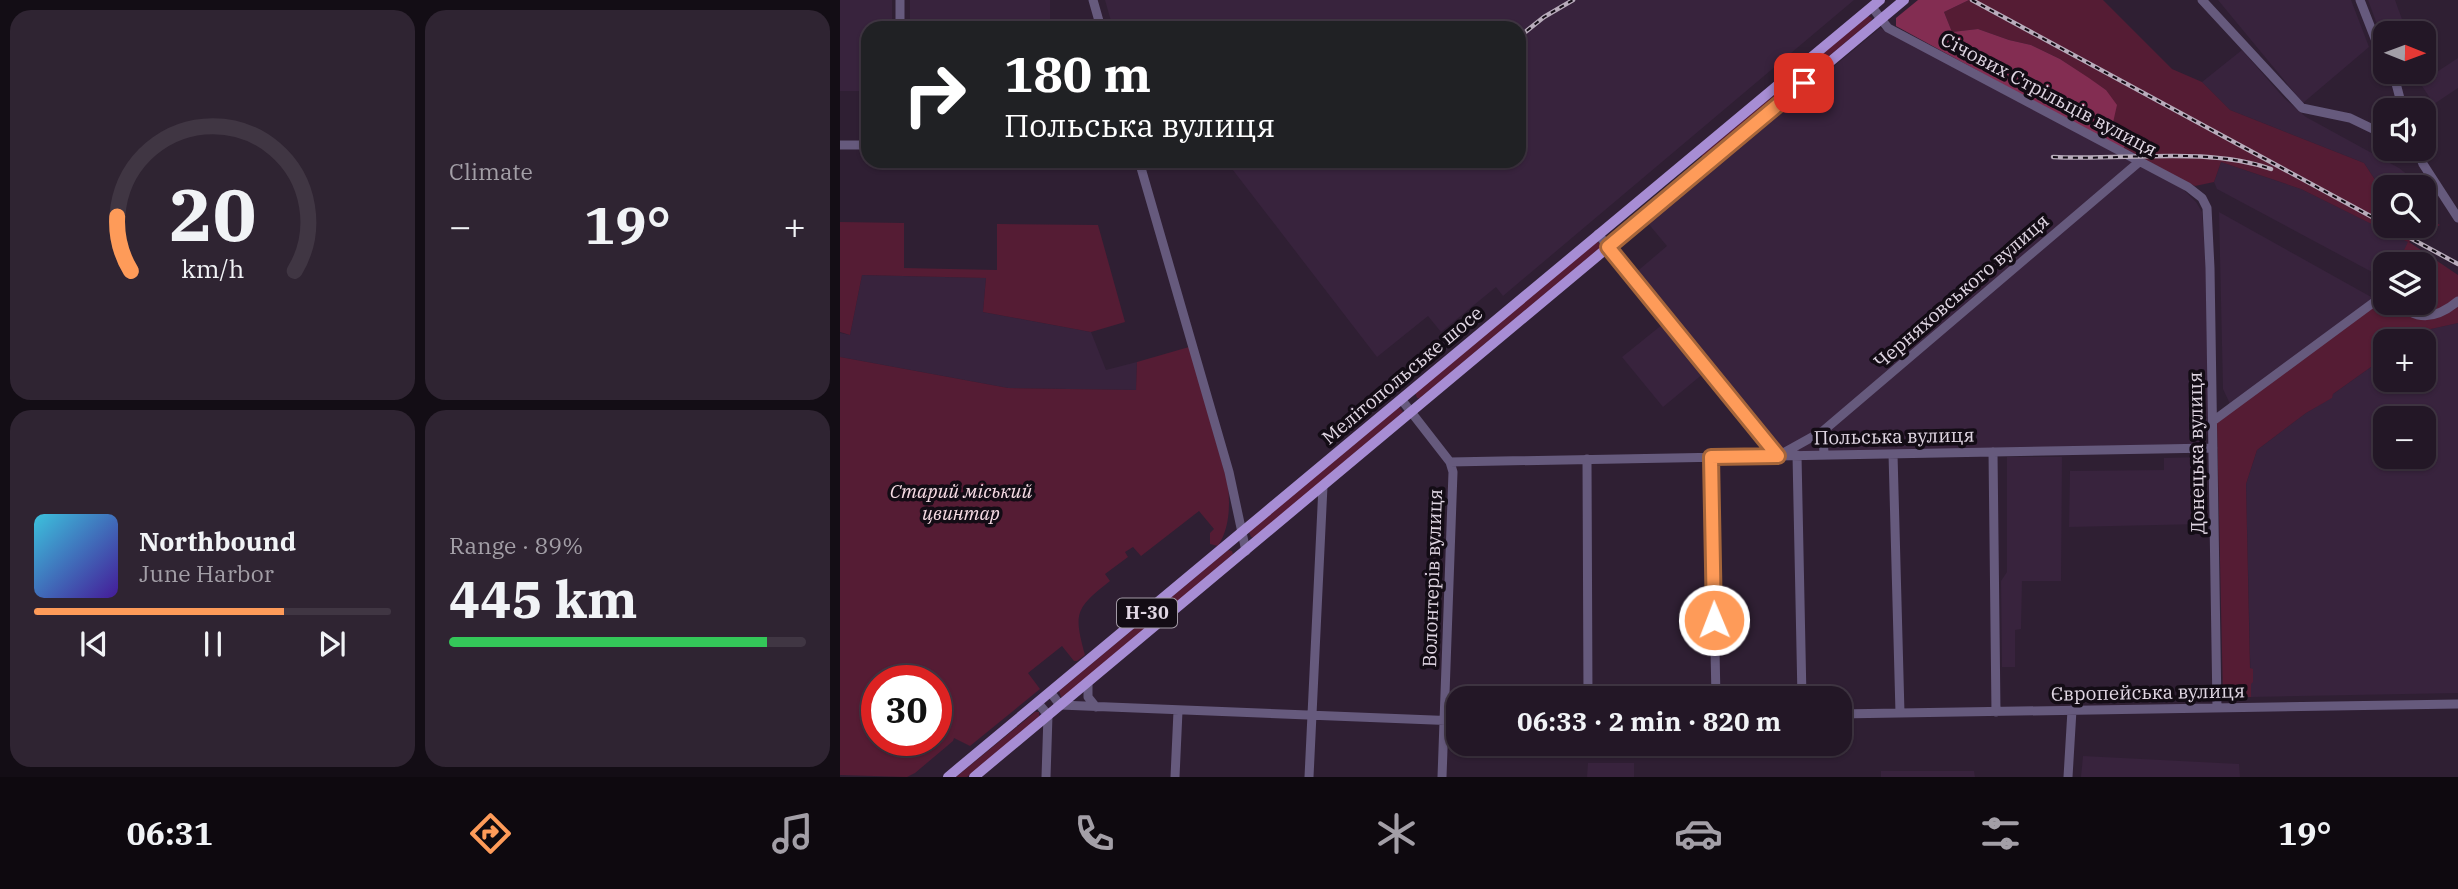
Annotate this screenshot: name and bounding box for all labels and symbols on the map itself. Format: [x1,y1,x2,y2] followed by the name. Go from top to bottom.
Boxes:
[2373,21,2436,84] north arrow
[1937,27,2161,161] street label: Січових Стрільців вулиця
[1774,53,1834,113] pin
[1868,208,2054,374] street label: Черняховського вулиця
[1317,301,1487,449] street label: Мелітопольське шосе
[2183,372,2209,534] street label: Донецька вулиця
[1813,423,1975,449] street label: Польська вулиця
[890,479,1032,525] park label: Старий міський цвинтар
[1417,488,1447,668] street label: Волонтерів вулиця
[1677,583,1751,657] position arrow
[1117,598,1177,628] road number: Н-30
[861,665,952,756] speed limit sign: 30
[2051,678,2245,706] street label: Європейська вулиця

